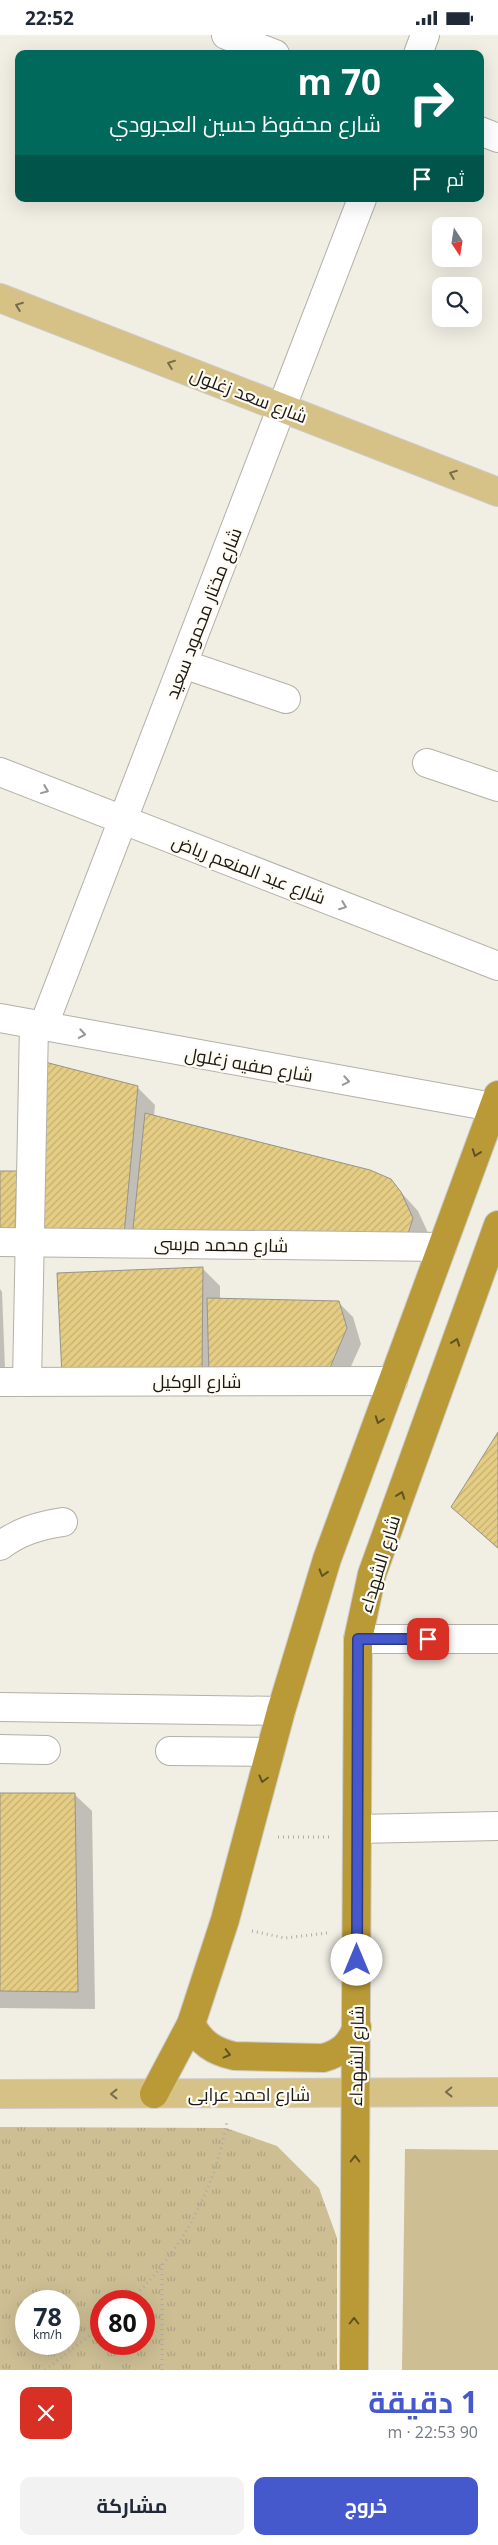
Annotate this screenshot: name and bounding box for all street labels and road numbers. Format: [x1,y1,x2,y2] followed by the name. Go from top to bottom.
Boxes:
[187,362,311,429] street label: شارع سعد زغلول
[159,524,248,702] street label: شارع مختار محمود سعيد
[168,829,329,910] street label: شارع عبد المنعم رياض
[183,1041,315,1088] street label: شارع صفيه زغلول
[154,1231,288,1258] street label: شارع محمد مرسى
[153,1369,241,1394] street label: شارع الوكيل
[353,1512,406,1616] street label: شارع الشهداء
[343,2005,370,2107] street label: شارع الشهداء
[188,2082,310,2107] street label: شارع احمد عرابى

